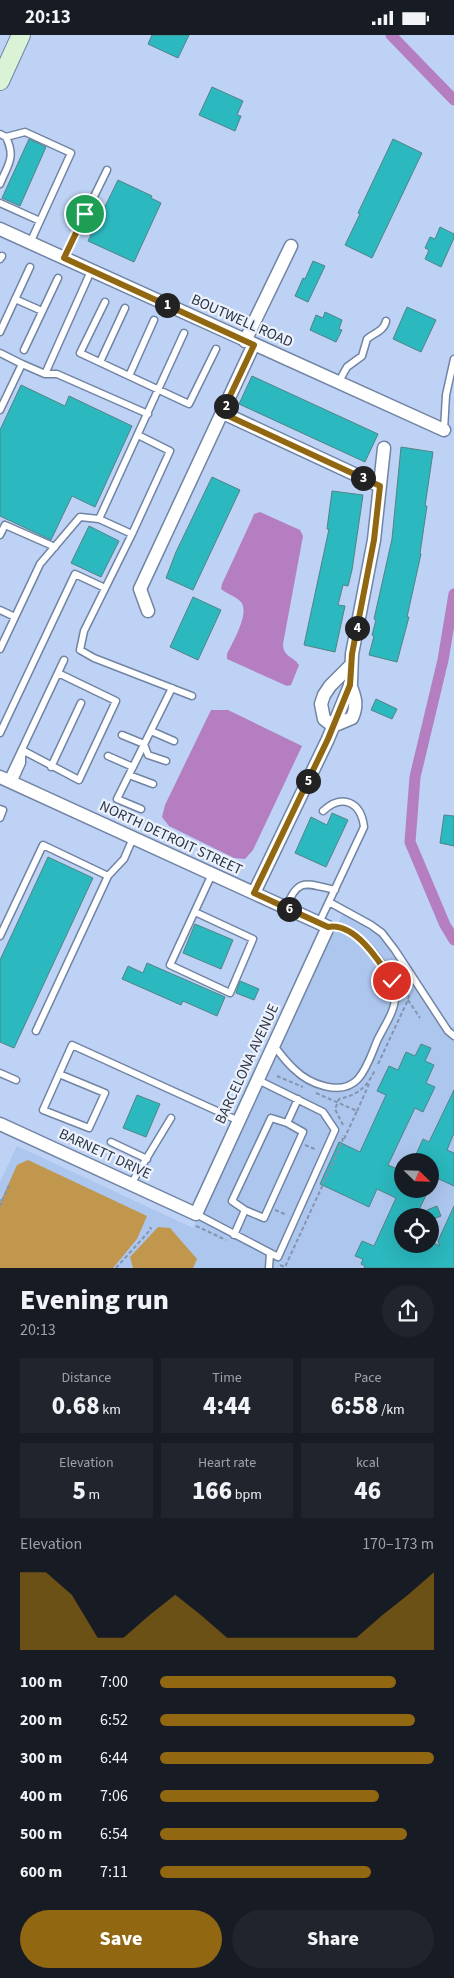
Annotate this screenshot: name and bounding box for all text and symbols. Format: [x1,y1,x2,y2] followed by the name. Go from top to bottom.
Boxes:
[25,4,71,31] text: 20:13
[64,193,106,235] pin
[71,200,99,228] icon: arrive
[188,289,296,353] street label: BOUTWELL ROAD
[154,293,180,317] pin: 1
[164,295,171,315] text: 1
[214,393,238,419] pin: 2
[223,396,230,416] text: 2
[350,465,376,491] pin: 3
[360,468,367,488] text: 3
[344,615,370,641] pin: 4
[354,618,361,638] text: 4
[296,769,320,793] pin: 5
[305,771,312,791] text: 5
[96,796,246,880] street label: NORTH DETROIT STREET
[276,897,302,921] pin: 6
[286,899,293,919] text: 6
[371,960,413,1002] pin
[378,967,406,995] icon: check
[210,1000,284,1128] street label: BARCELONA AVENUE
[55,1123,155,1185] street label: BARNETT DRIVE
[394,1153,439,1197] north arrow
[394,1153,439,1253] map controls
[394,1208,439,1253] button: locate
[20,1280,169,1320] text: Evening run
[382,1285,434,1337] button: share
[20,1319,56,1341] text: 20:13
[61,1368,111,1388] text: Distance
[212,1368,242,1388] text: Time
[354,1368,381,1388] text: Pace
[52,1388,100,1424] text: 0.68
[203,1388,251,1424] text: 4:44
[331,1388,378,1424] text: 6:58
[100,1400,121,1420] text: km
[378,1400,405,1420] text: /km
[59,1453,114,1473] text: Elevation
[198,1453,256,1473] text: Heart rate
[356,1453,379,1473] text: kcal
[72,1473,86,1509] text: 5
[192,1473,232,1509] text: 166
[354,1473,381,1509] text: 46
[86,1485,100,1505] text: m
[232,1485,262,1505] text: bpm
[20,1533,82,1555] text: Elevation
[362,1533,434,1555] text: 170–173 m
[20,1671,62,1693] text: 100 m
[100,1671,128,1693] text: 7:00
[20,1709,62,1731] text: 200 m
[100,1709,128,1731] text: 6:52
[20,1747,62,1769] text: 300 m
[100,1747,128,1769] text: 6:44
[20,1785,62,1807] text: 400 m
[100,1785,128,1807] text: 7:06
[20,1823,62,1845] text: 500 m
[100,1823,128,1845] text: 6:54
[20,1861,62,1883] text: 600 m
[100,1861,128,1883] text: 7:11
[20,1910,222,1968] button: Save
[232,1910,434,1968] button: Share

